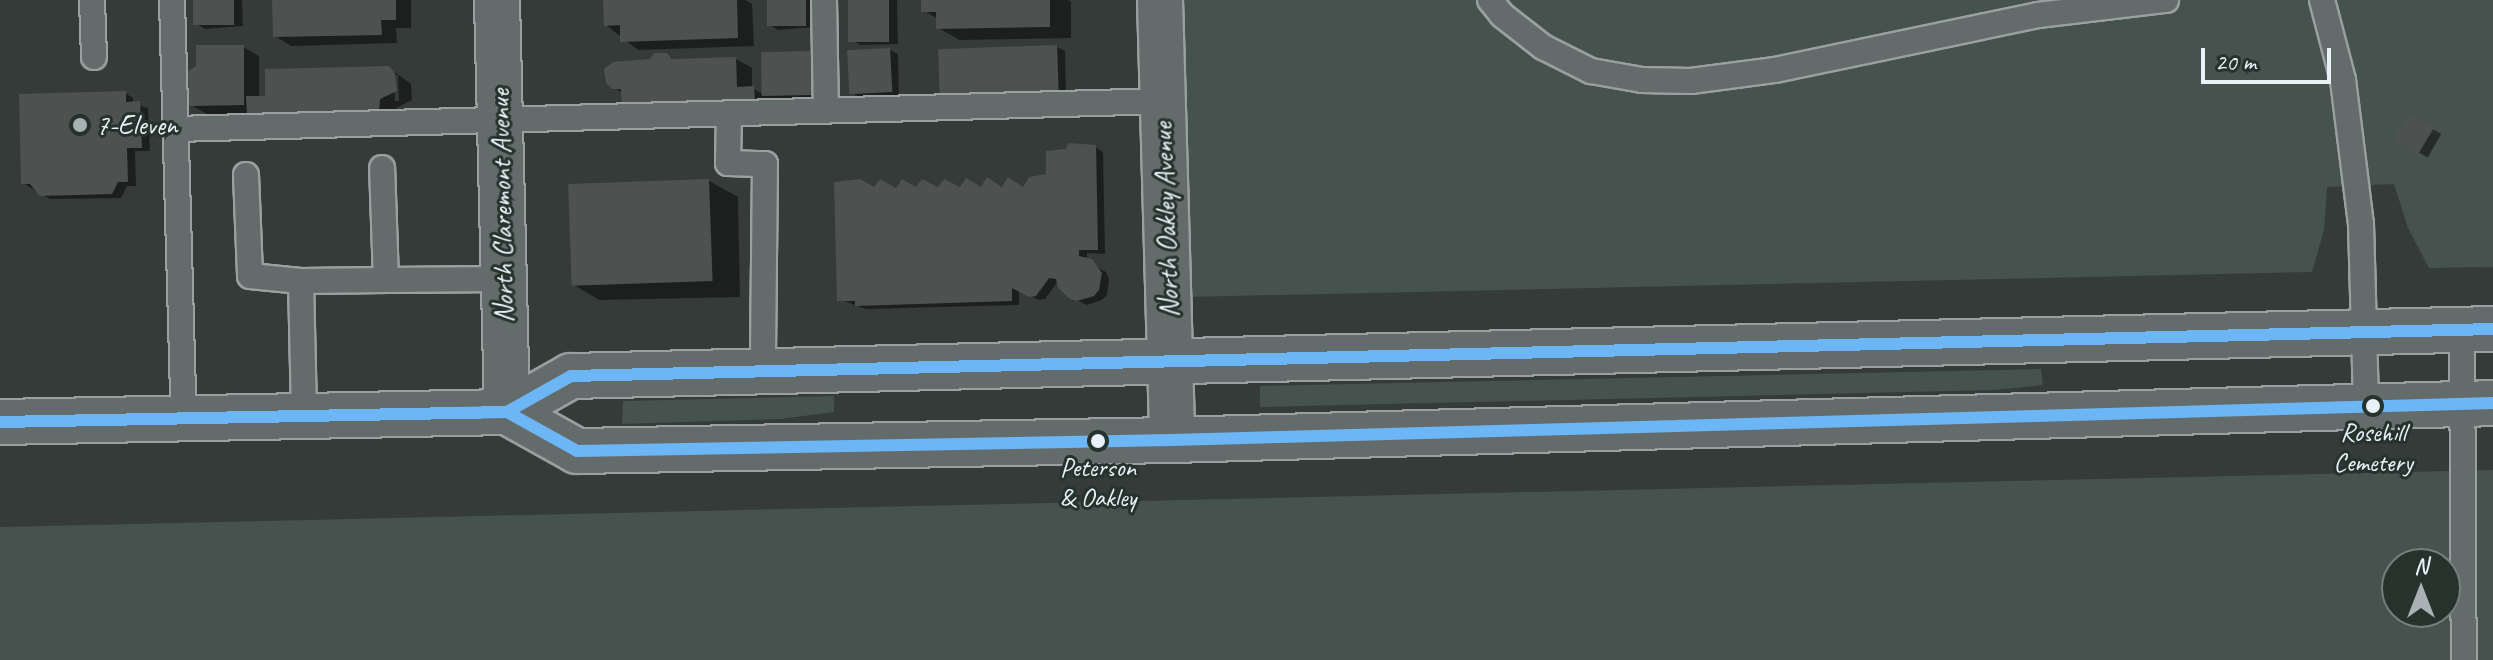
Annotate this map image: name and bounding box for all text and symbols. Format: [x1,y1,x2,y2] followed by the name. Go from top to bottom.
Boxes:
[2205,32,2335,82] scale bar
[2215,47,2256,77] text: 20 m
[483,89,521,323] street label: North Claremont Avenue
[96,108,177,142] place label: 7-Eleven
[71,116,89,134] marker: 7-Eleven
[1146,121,1186,319] street label: North Oakley Avenue
[2365,398,2381,414] marker: Rosehill Cemetery
[2333,417,2413,478] place label: Rosehill Cemetery
[1090,433,1106,449] marker: Peterson & Oakley
[1060,452,1136,514] place label: Peterson & Oakley
[2381,548,2461,628] north arrow
[2414,552,2428,580] text: N

